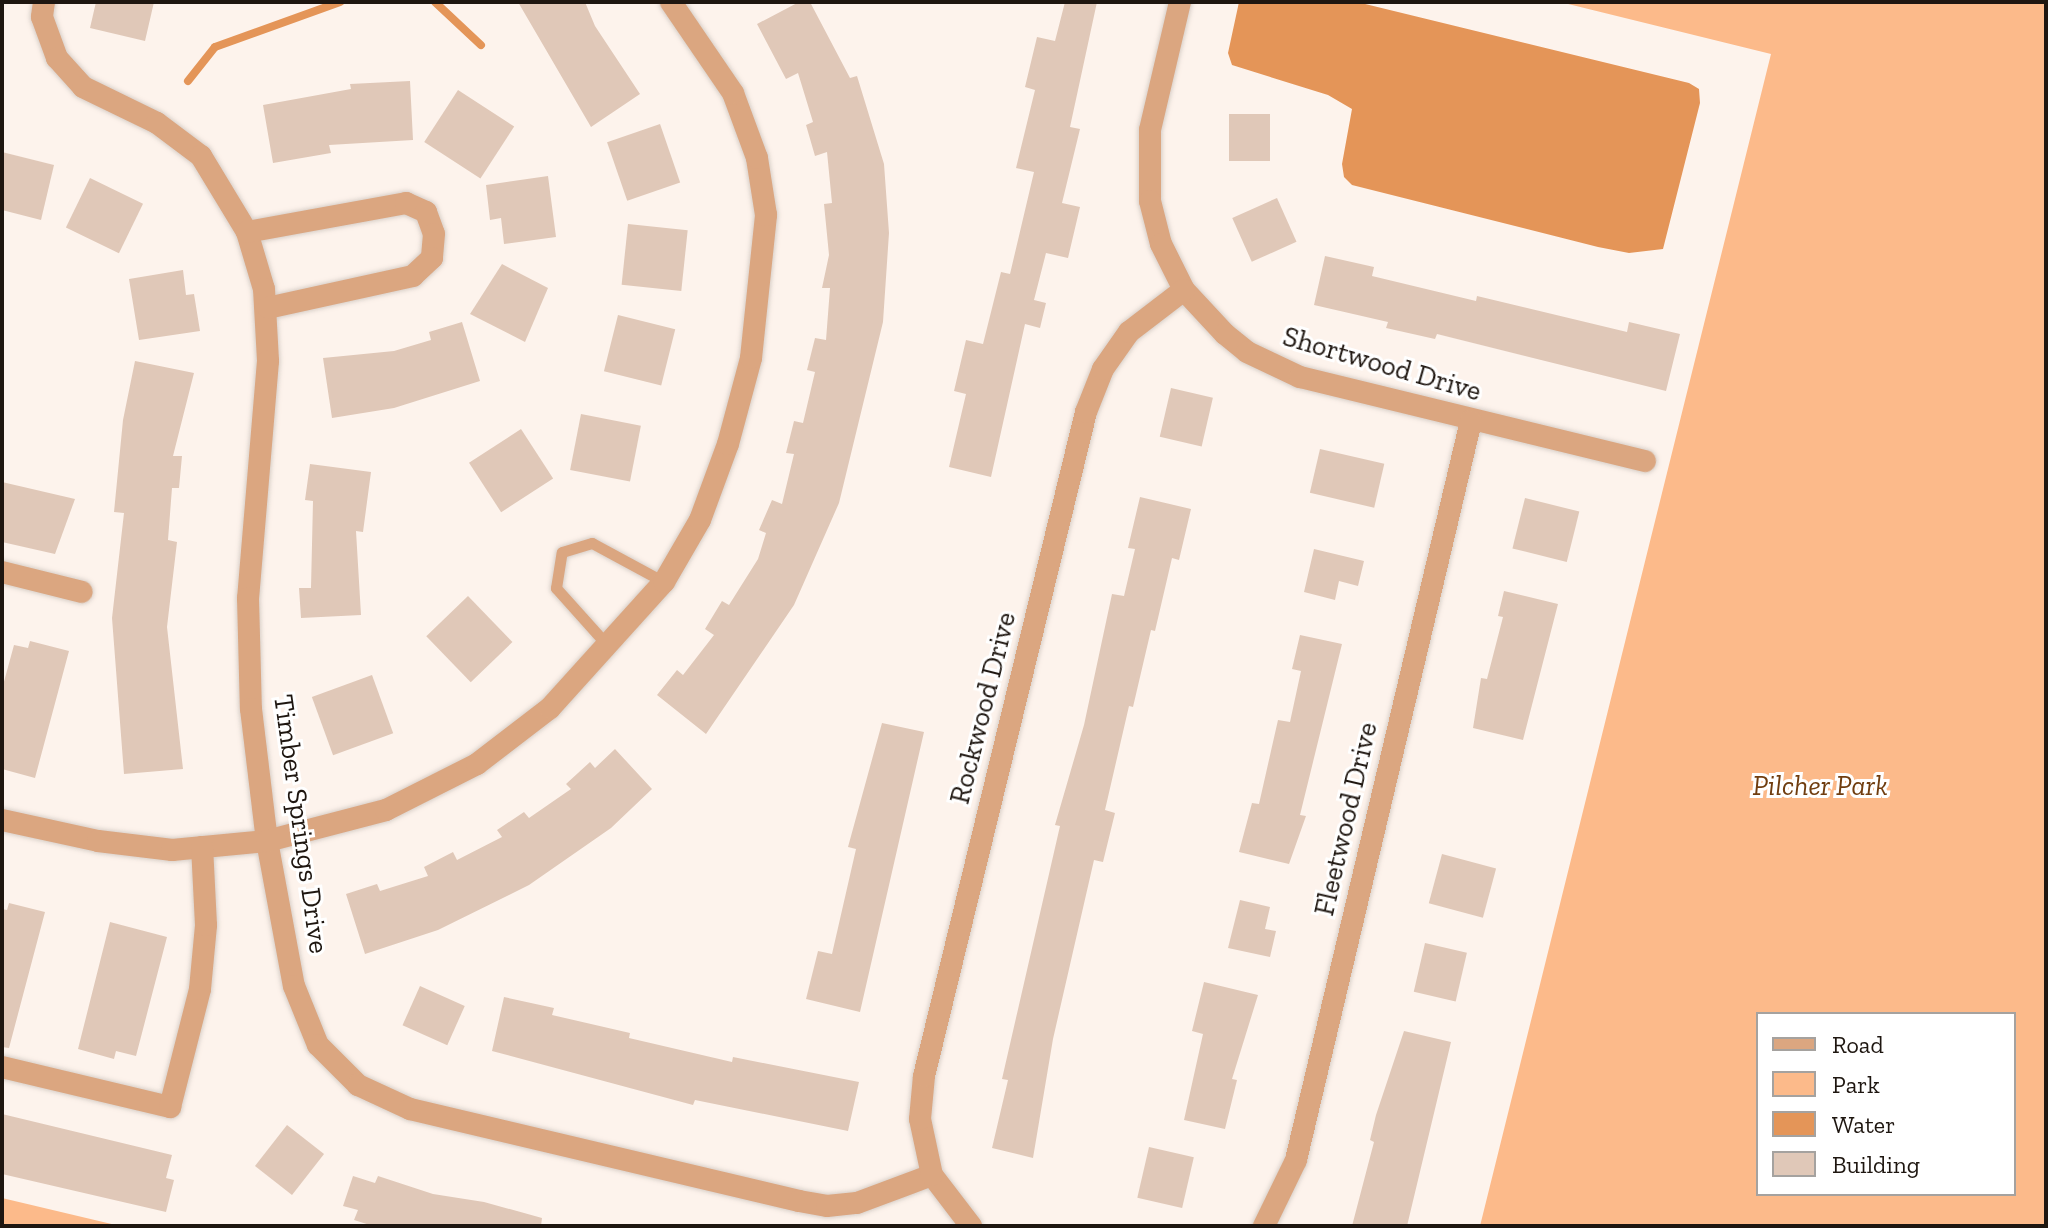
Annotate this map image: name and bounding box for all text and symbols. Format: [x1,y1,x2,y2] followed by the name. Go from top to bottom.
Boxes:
[1279,320,1485,408] street label: Shortwood Drive
[943,609,1023,807] street label: Rockwood Drive
[266,692,336,956] street label: Timber Springs Drive
[1307,719,1385,919] street label: Fleetwood Drive
[1752,769,1888,803] park label: Pilcher Park
[1756,1012,2016,1196] legend
[1832,1030,1884,1059] text: Road
[1832,1070,1880,1099] text: Park
[1832,1110,1895,1139] text: Water
[1832,1150,1920,1179] text: Building

